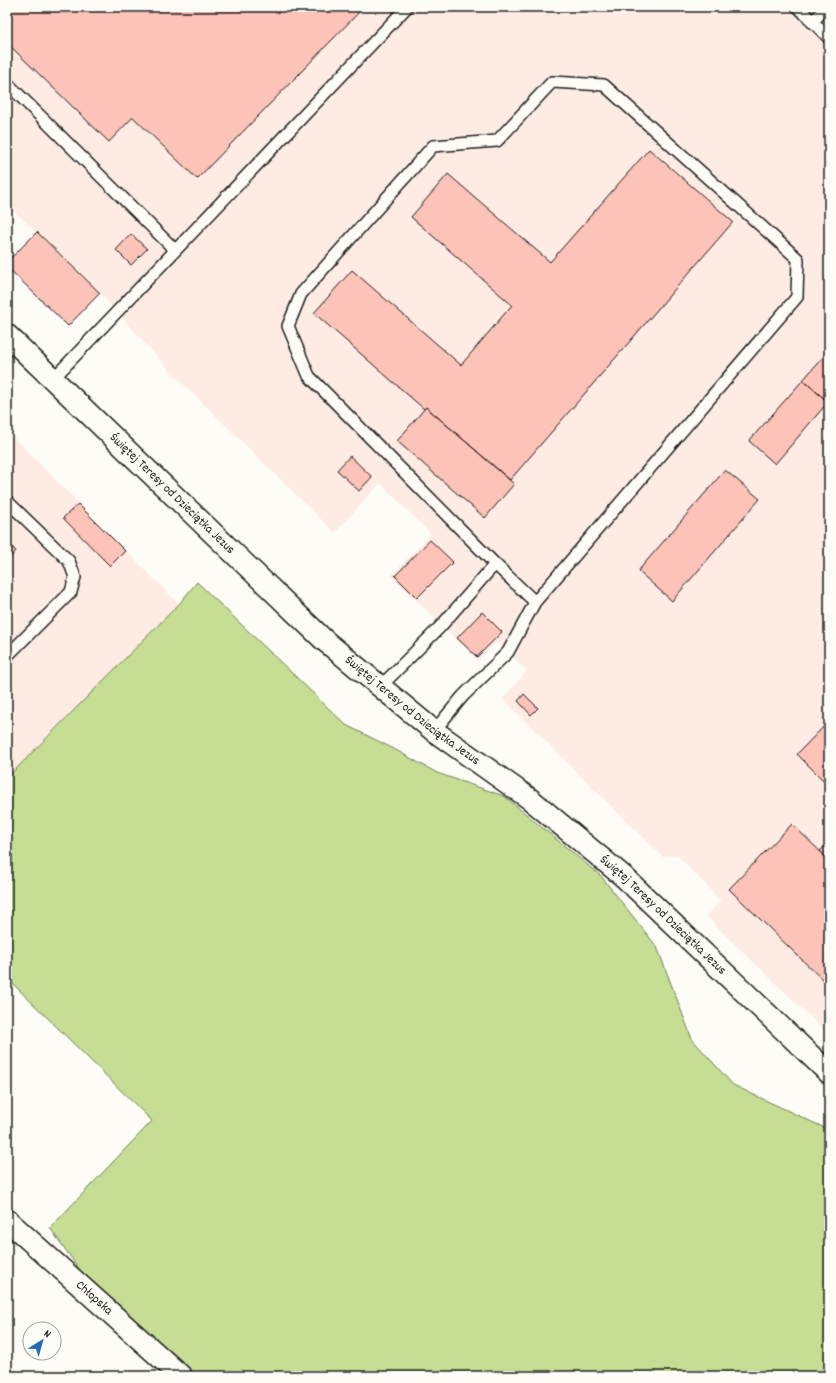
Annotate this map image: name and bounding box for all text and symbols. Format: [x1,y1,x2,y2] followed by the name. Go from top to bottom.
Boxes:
[105,429,239,559] street label: Świętej Teresy od Dzieciątka Jezus
[340,651,484,770] street label: Świętej Teresy od Dzieciątka Jezus
[595,851,731,980] street label: Świętej Teresy od Dzieciątka Jezus
[71,1276,118,1321] street label: Chłopska
[22,1321,62,1361] north arrow
[40,1327,54,1343] text: N

